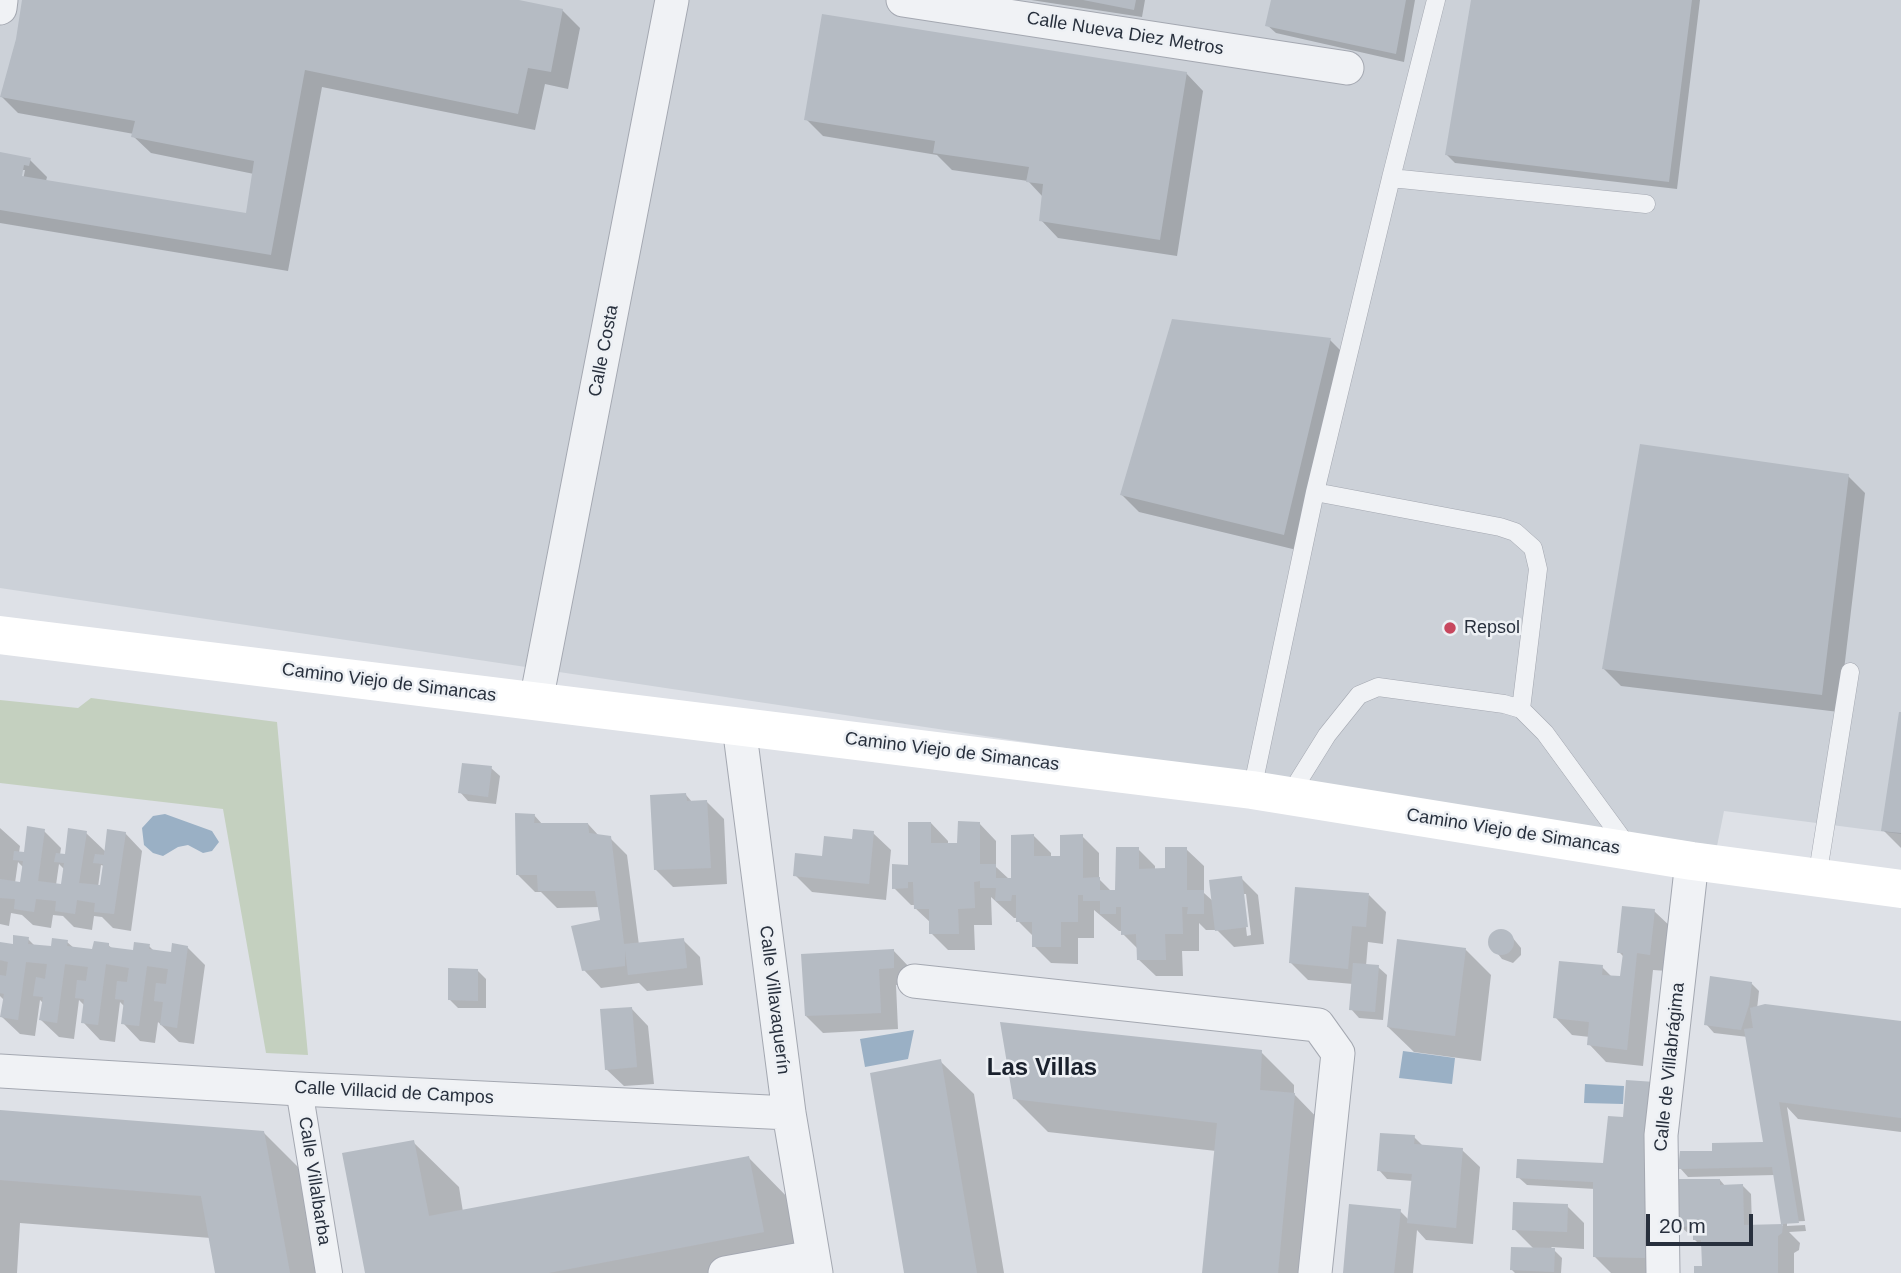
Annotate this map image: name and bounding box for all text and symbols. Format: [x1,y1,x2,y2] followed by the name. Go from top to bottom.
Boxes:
[1025,8,1225,60] street label: Calle Nueva Diez Metros
[585,303,623,399] street label: Calle Costa
[1464,617,1520,639] place label: Repsol
[1442,620,1458,636] marker: Repsol
[281,659,497,707] street label: Camino Viejo de Simancas
[844,728,1060,776] street label: Camino Viejo de Simancas
[1405,804,1621,860] street label: Camino Viejo de Simancas
[754,924,794,1076] street label: Calle Villavaquerín
[1650,981,1690,1153] street label: Calle de Villabrágima
[987,1054,1097,1082] district label: Las Villas
[294,1077,494,1109] street label: Calle Villacid de Campos
[293,1115,335,1247] street label: Calle Villalbarba
[1649,1200,1756,1244] scale bar
[1659,1214,1706,1237] text: 20 m

